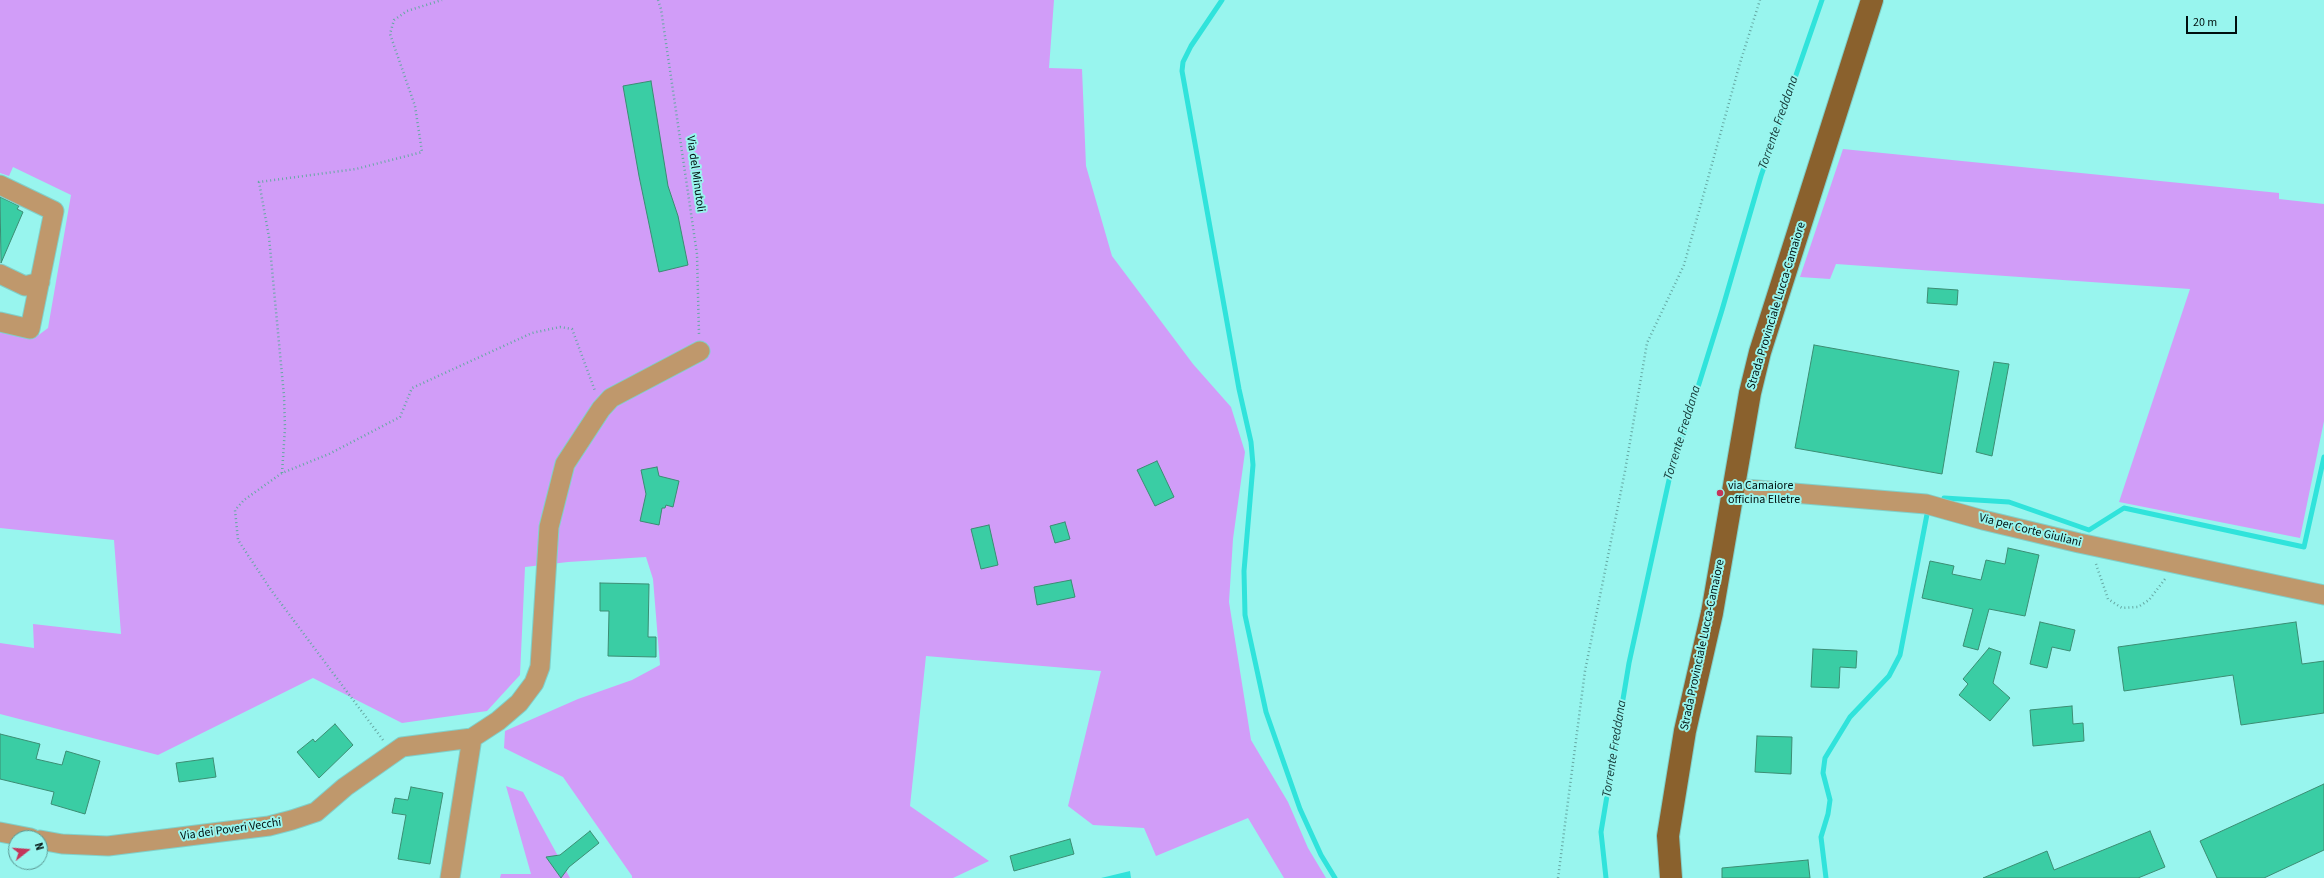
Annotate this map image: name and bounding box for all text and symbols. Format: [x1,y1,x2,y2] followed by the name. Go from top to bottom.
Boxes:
[2188,8,2239,34] scale bar
[2193,14,2217,31] text: 20 m
[1756,74,1802,172] water label: Torrente Freddana
[683,135,707,213] street label: Via del Minutoli
[1745,220,1809,392] street label: Strada Provinciale Lucca-Camaiore
[1661,384,1705,482] water label: Torrente Freddana
[1728,479,1800,507] place label: via Camaiore officina Elletre
[1715,488,1725,498] marker: via Camaiore officina Elletre
[1977,511,2083,551] street label: Via per Corte Giuliani
[1678,558,1728,732] street label: Strada Provinciale Lucca-Camaiore
[1600,699,1630,799] water label: Torrente Freddana
[180,816,282,844] street label: Via dei Poveri Vecchi
[8,830,48,870] north arrow
[31,841,47,852] text: N

